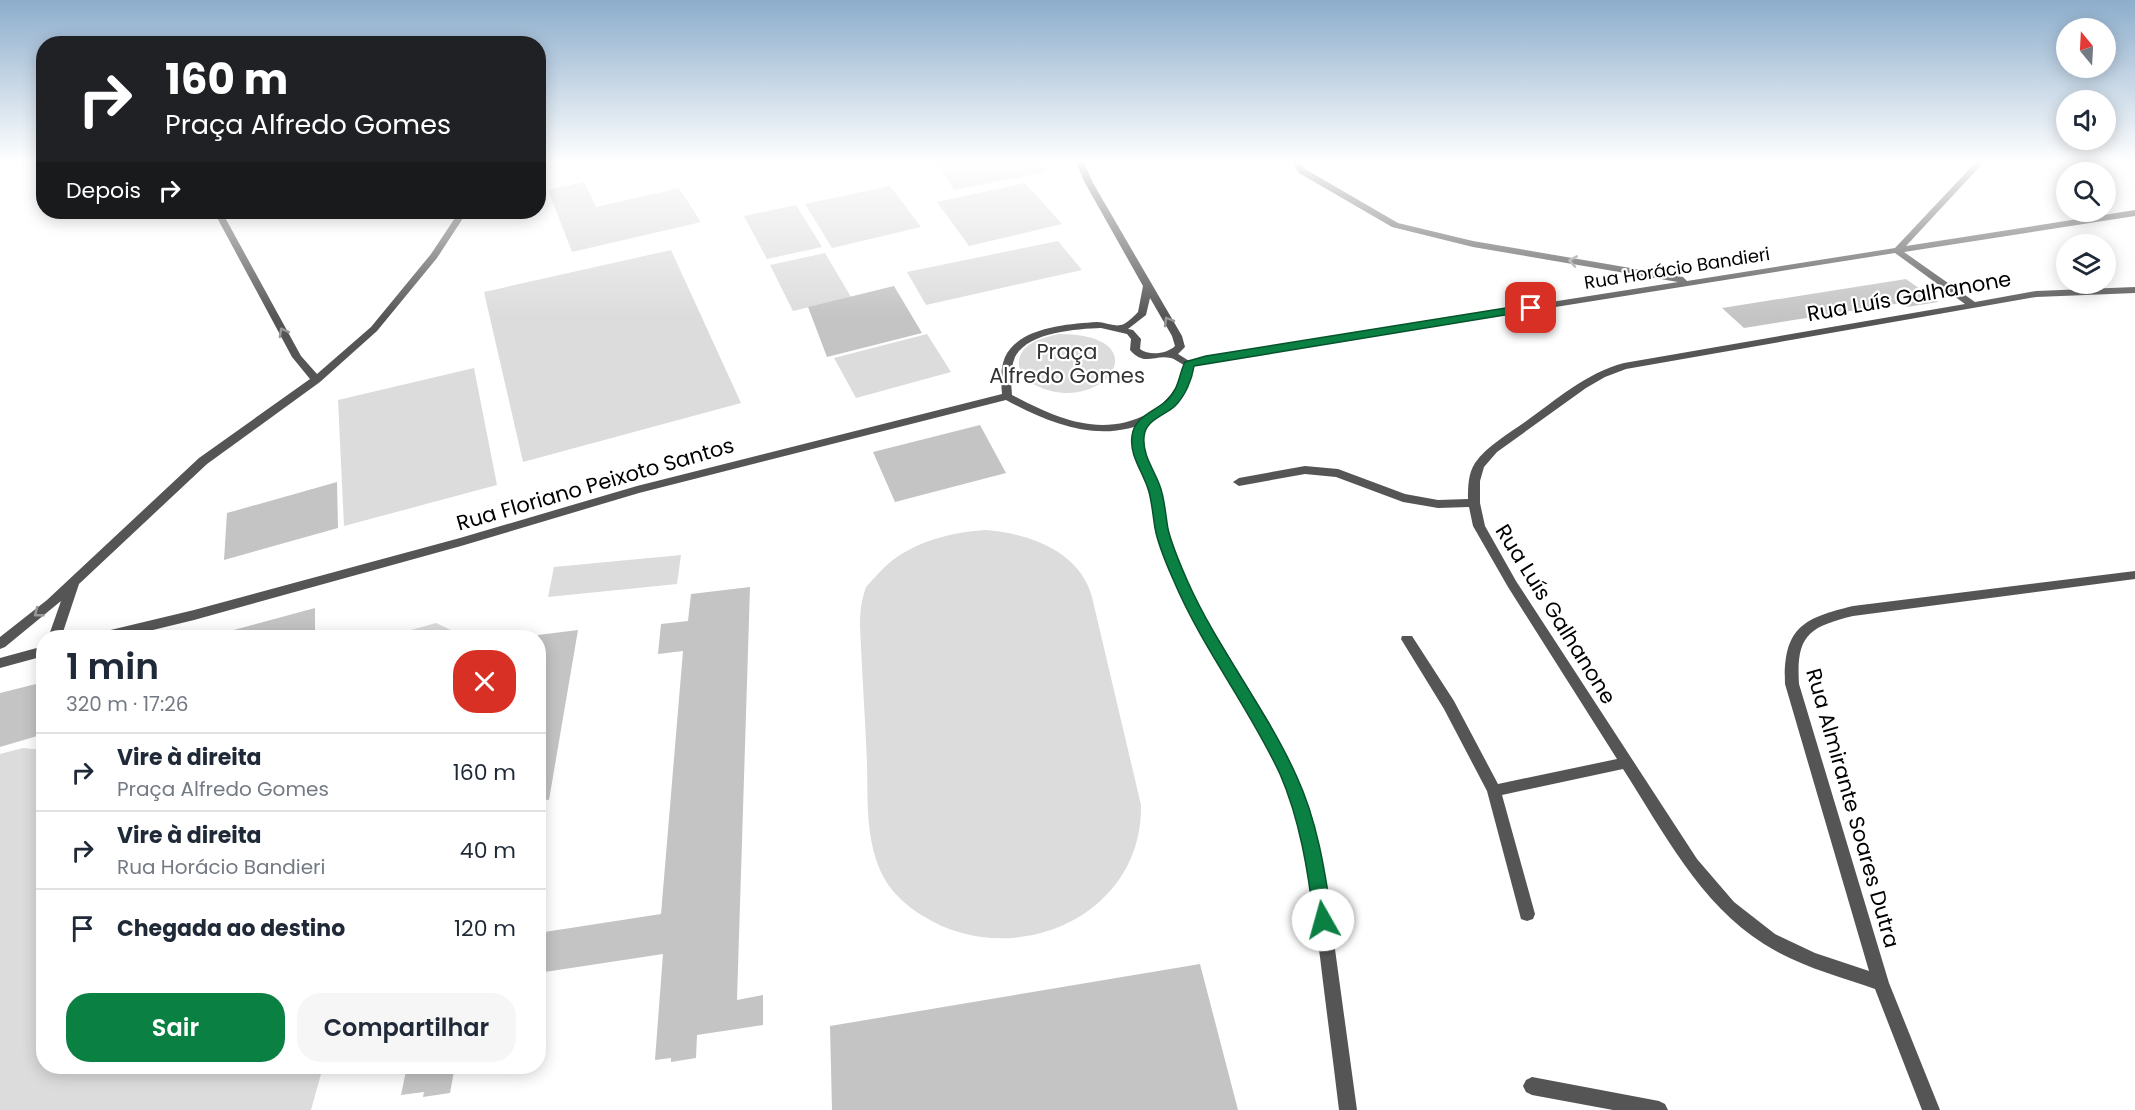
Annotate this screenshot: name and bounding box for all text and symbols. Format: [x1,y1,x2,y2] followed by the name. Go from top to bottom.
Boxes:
[2056,18,2116,78] north arrow
[2056,18,2116,294] map controls
[165,50,288,109] text: 160 m
[66,60,144,138] icon: right
[2056,90,2116,150] button: sound
[165,106,451,143] text: Praça Alfredo Gomes
[2056,162,2116,222] button: search
[153,174,186,207] icon: right
[66,175,141,206] text: Depois
[2056,234,2116,294] button: layers
[1582,241,1772,295] street label: Rua Horácio Bandieri
[1569,255,1579,268] one-way arrow
[1805,264,2013,328] street label: Rua Luís Galhanone
[1505,282,1556,333] pin
[1514,291,1547,324] icon: arrive
[1164,317,1176,327] one-way arrow
[279,327,290,338] one-way arrow
[989,337,1145,390] park label: Praça Alfredo Gomes
[453,430,737,538] street label: Rua Floriano Peixoto Santos
[1489,519,1623,709] street label: Rua Luís Galhanone
[34,606,45,617] one-way arrow
[66,641,159,692] text: 1 min
[453,650,516,713] button: close
[1799,665,1907,951] street label: Rua Almirante Soares Dutra
[66,690,188,718] text: 320 m · 17:26
[117,742,262,773] text: Vire à direita
[66,756,99,789] icon: right
[453,757,516,788] text: 160 m
[117,775,329,803] text: Praça Alfredo Gomes
[117,820,262,851] text: Vire à direita
[66,834,99,867] icon: right
[460,835,516,866] text: 40 m
[117,853,325,881] text: Rua Horácio Bandieri
[1291,888,1355,952] position arrow
[66,912,99,945] icon: arrive
[117,913,345,944] text: Chegada ao destino
[454,913,516,944] text: 120 m
[66,993,285,1062] button: Sair
[297,993,516,1062] button: Compartilhar

